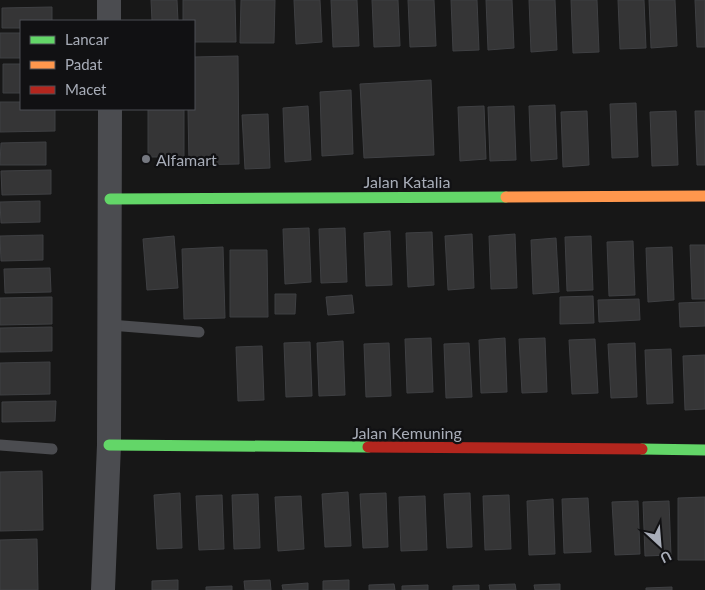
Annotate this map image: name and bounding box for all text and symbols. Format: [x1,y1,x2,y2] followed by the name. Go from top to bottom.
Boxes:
[20,20,195,110] legend
[65,30,109,48] text: Lancar
[65,55,103,73] text: Padat
[65,80,107,98] text: Macet
[156,150,217,169] place label: Alfamart
[140,153,152,165] marker: Alfamart
[364,172,450,191] street label: Jalan Katalia
[352,423,462,442] street label: Jalan Kemuning
[635,520,685,570] north arrow
[658,547,674,567] text: U

